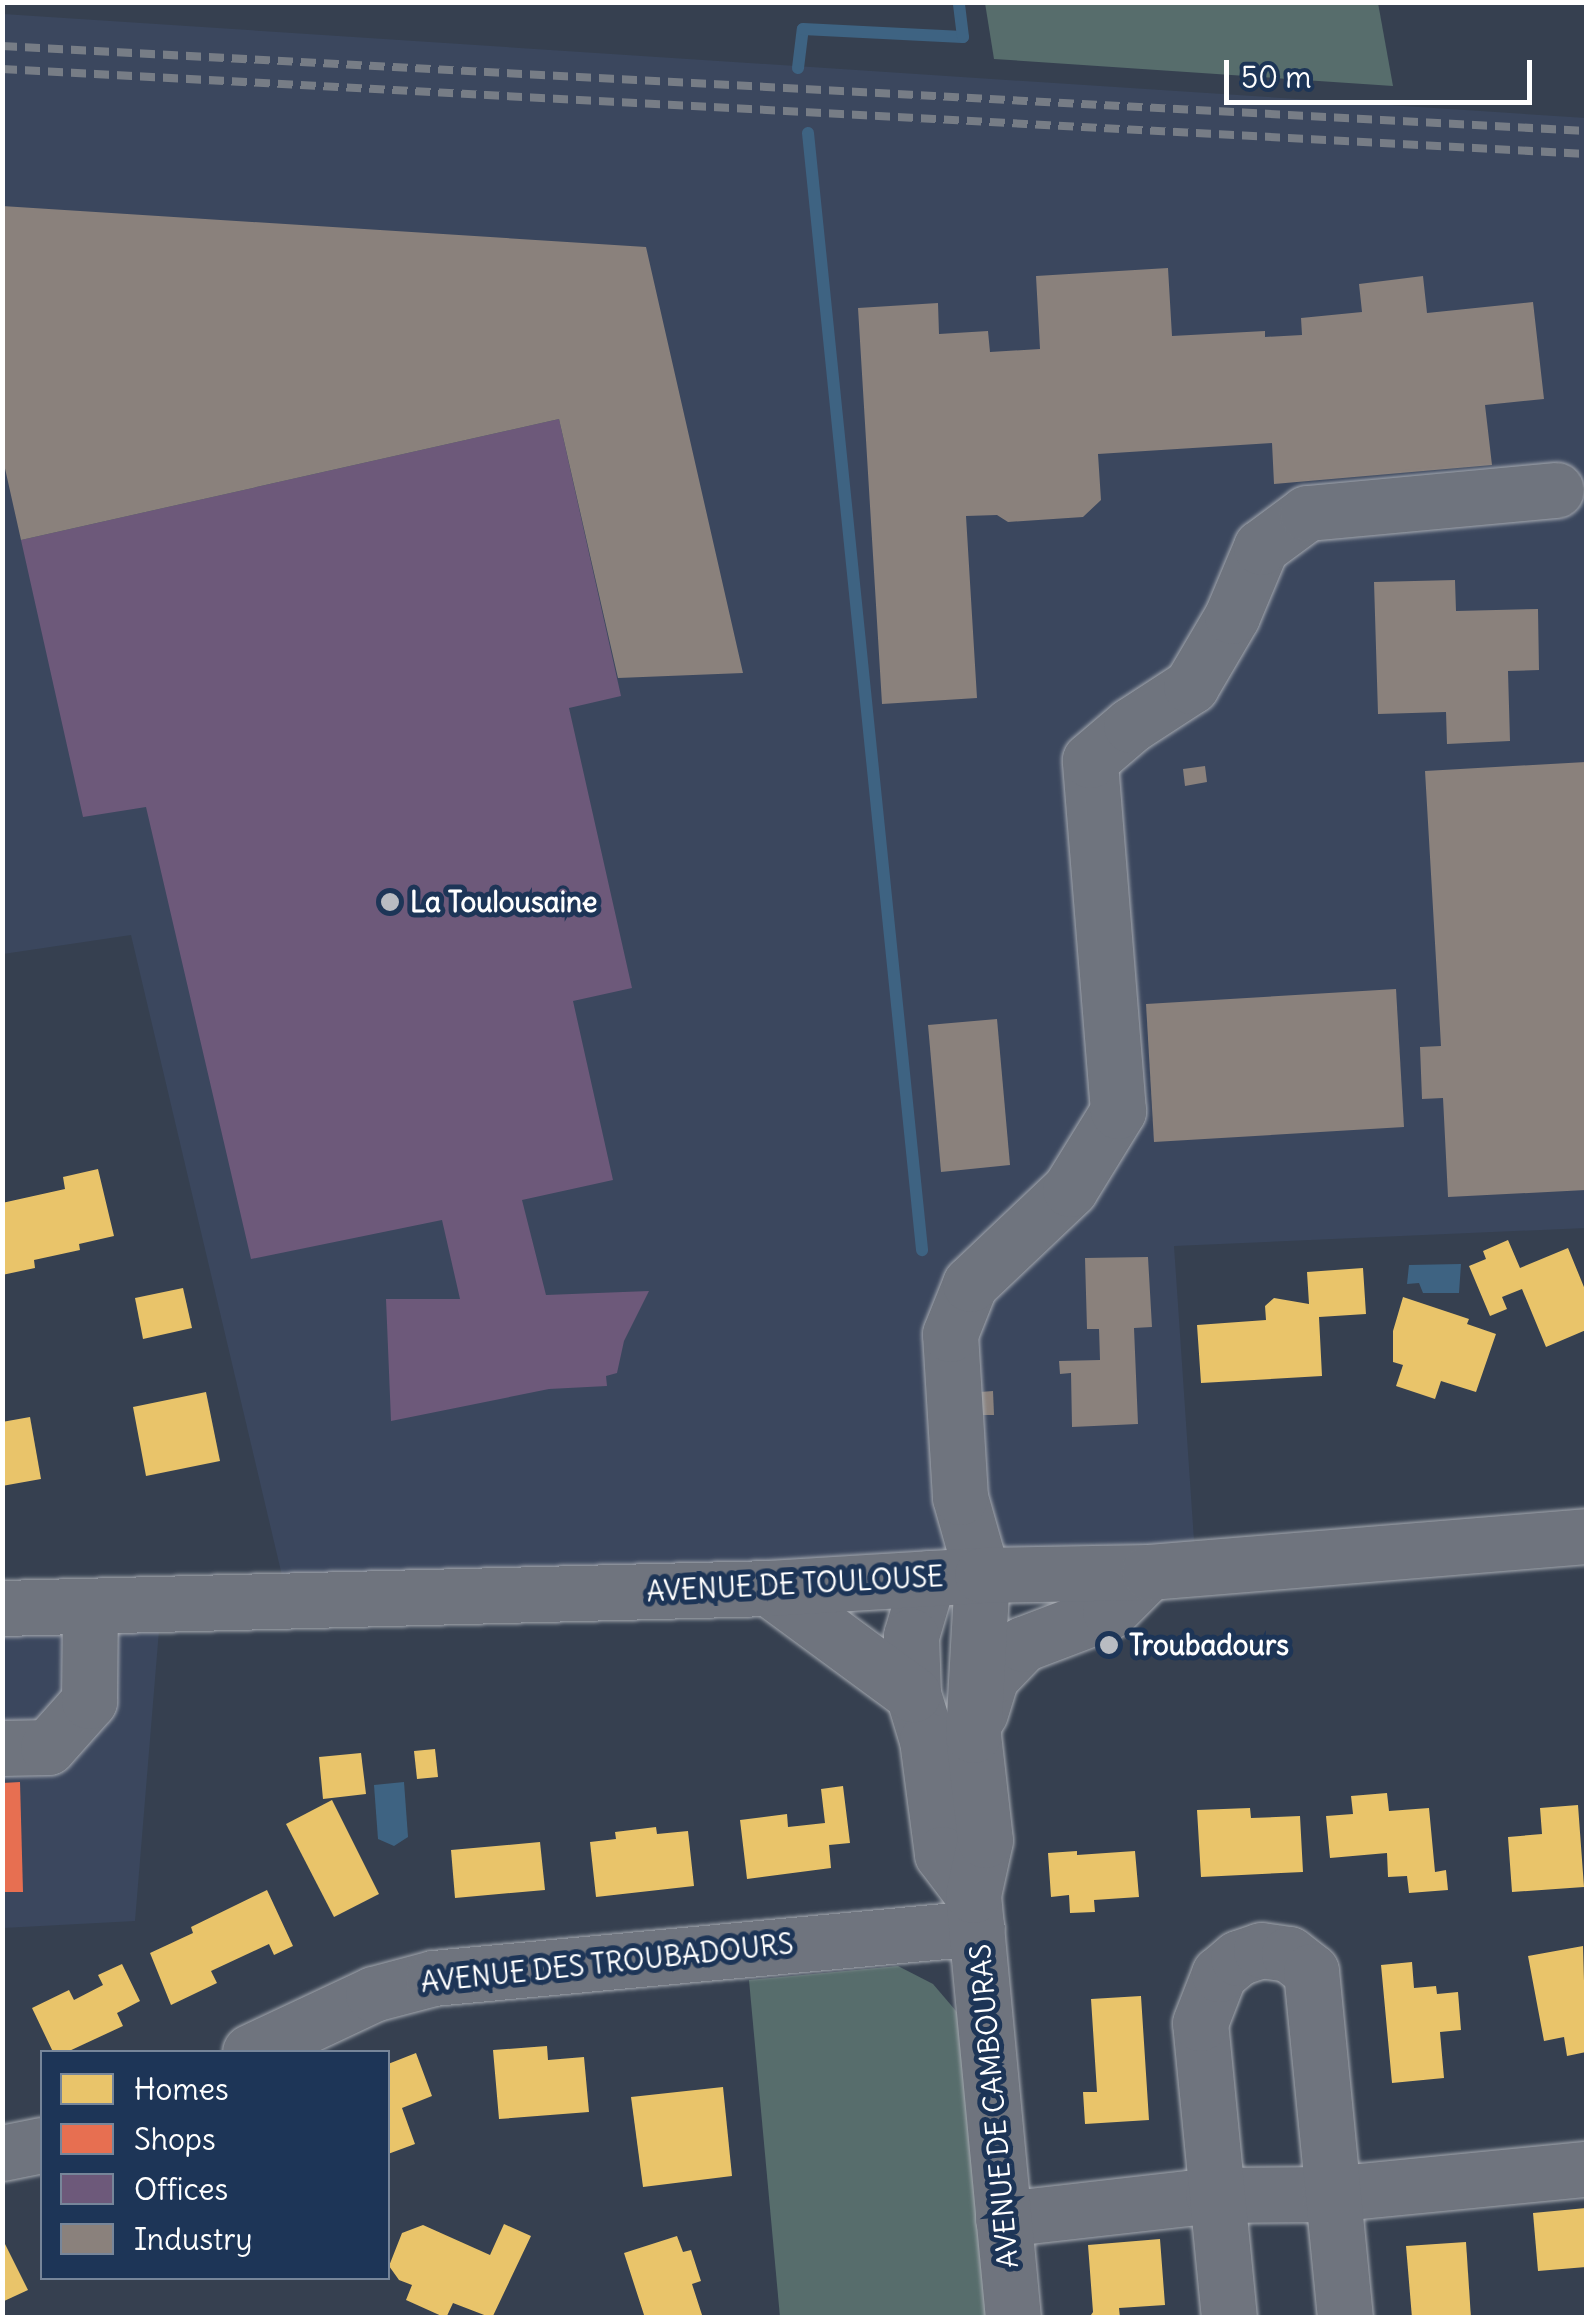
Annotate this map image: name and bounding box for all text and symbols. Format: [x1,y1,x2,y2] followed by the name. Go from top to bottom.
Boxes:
[1229,40,1536,102] scale bar
[1241,58,1311,96] text: 50 m
[410,885,597,919] place label: La Toulousaine
[379,891,401,913] marker: La Toulousaine
[646,1559,944,1609] street label: AVENUE DE TOULOUSE
[1129,1628,1289,1662] place label: Troubadours
[1098,1634,1120,1656] marker: Troubadours
[419,1927,795,1999] street label: AVENUE DES TROUBADOURS
[963,1943,1025,2269] street label: AVENUE DE CAMBOURAS
[40,2050,390,2280] legend
[134,2070,229,2108] text: Homes
[134,2120,216,2158] text: Shops
[134,2170,228,2208] text: Offices
[134,2220,252,2258] text: Industry

